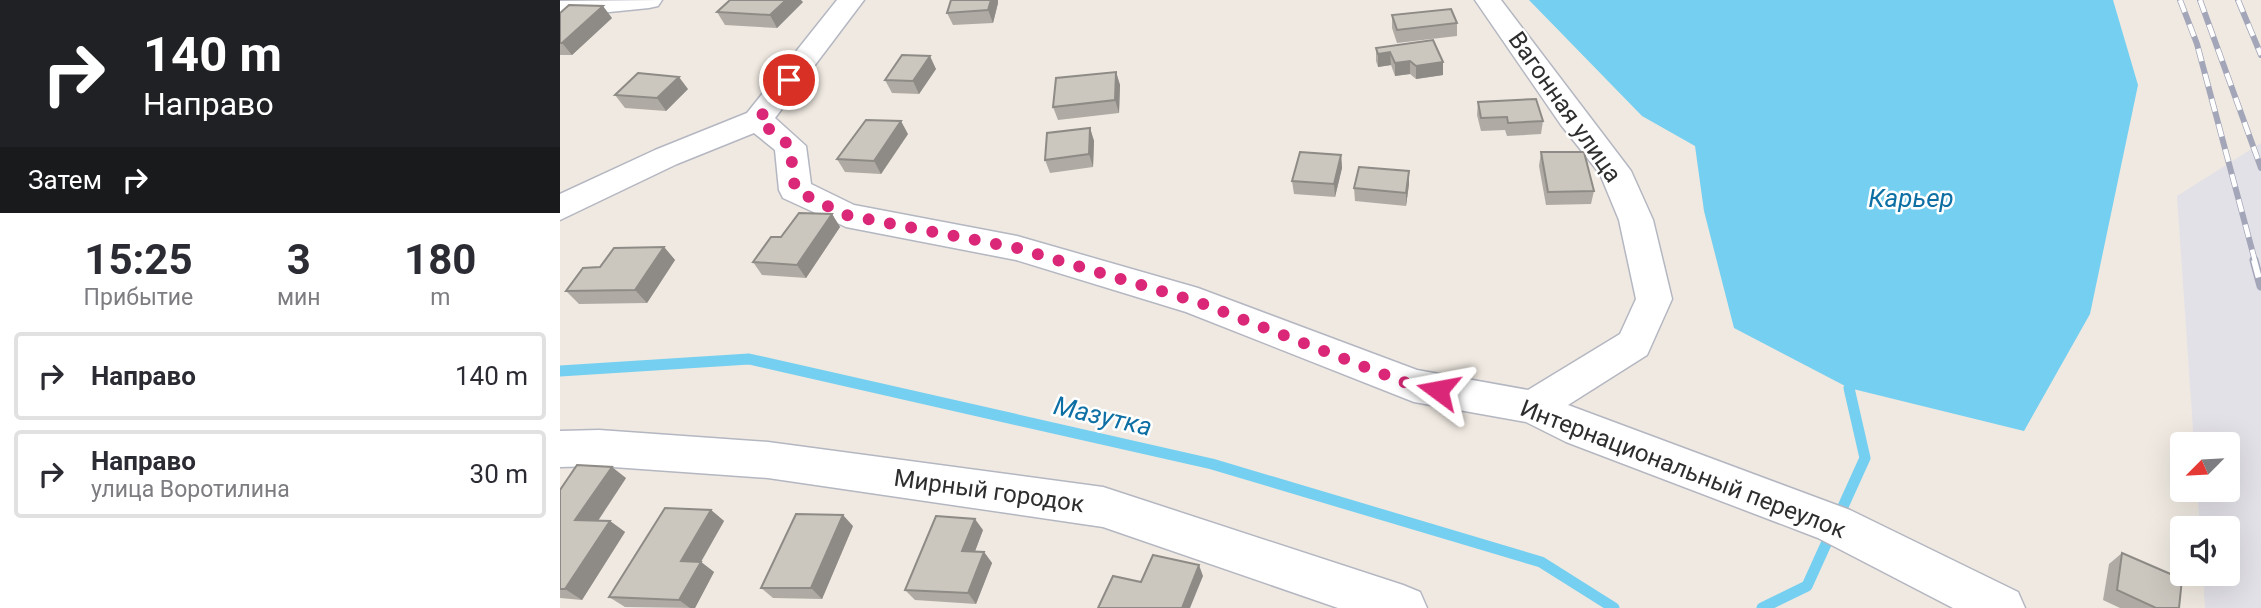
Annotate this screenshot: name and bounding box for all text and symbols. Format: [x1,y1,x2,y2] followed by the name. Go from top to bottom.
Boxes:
[143,26,282,83] text: 140 m
[1503,26,1627,188] street label: Вагонная улица
[28,28,119,119] icon: right
[759,50,819,110] pin
[770,61,808,99] icon: arrive
[143,85,274,123] text: Направо
[116,161,154,199] icon: right
[28,165,102,195] text: Затем
[1868,183,1954,213] water label: Карьер
[84,235,193,284] text: 15:25
[287,235,311,284] text: 3
[404,235,476,284] text: 180
[84,284,193,311] text: Прибытие
[277,284,321,311] text: мин
[430,284,450,311] text: m
[1401,353,1475,427] position arrow
[32,357,70,395] icon: right
[91,361,196,391] text: Направо
[455,361,528,391] text: 140 m
[1051,390,1155,442] water label: Мазутка
[1516,394,1850,544] street label: Интернациональный переулок
[2170,432,2240,502] north arrow
[2170,432,2240,586] map controls
[91,446,196,476] text: Направо
[32,455,70,493] icon: right
[470,459,528,489] text: 30 m
[892,464,1086,518] street label: Мирный городок
[91,476,290,503] text: улица Воротилина
[2170,516,2240,586] button: sound

